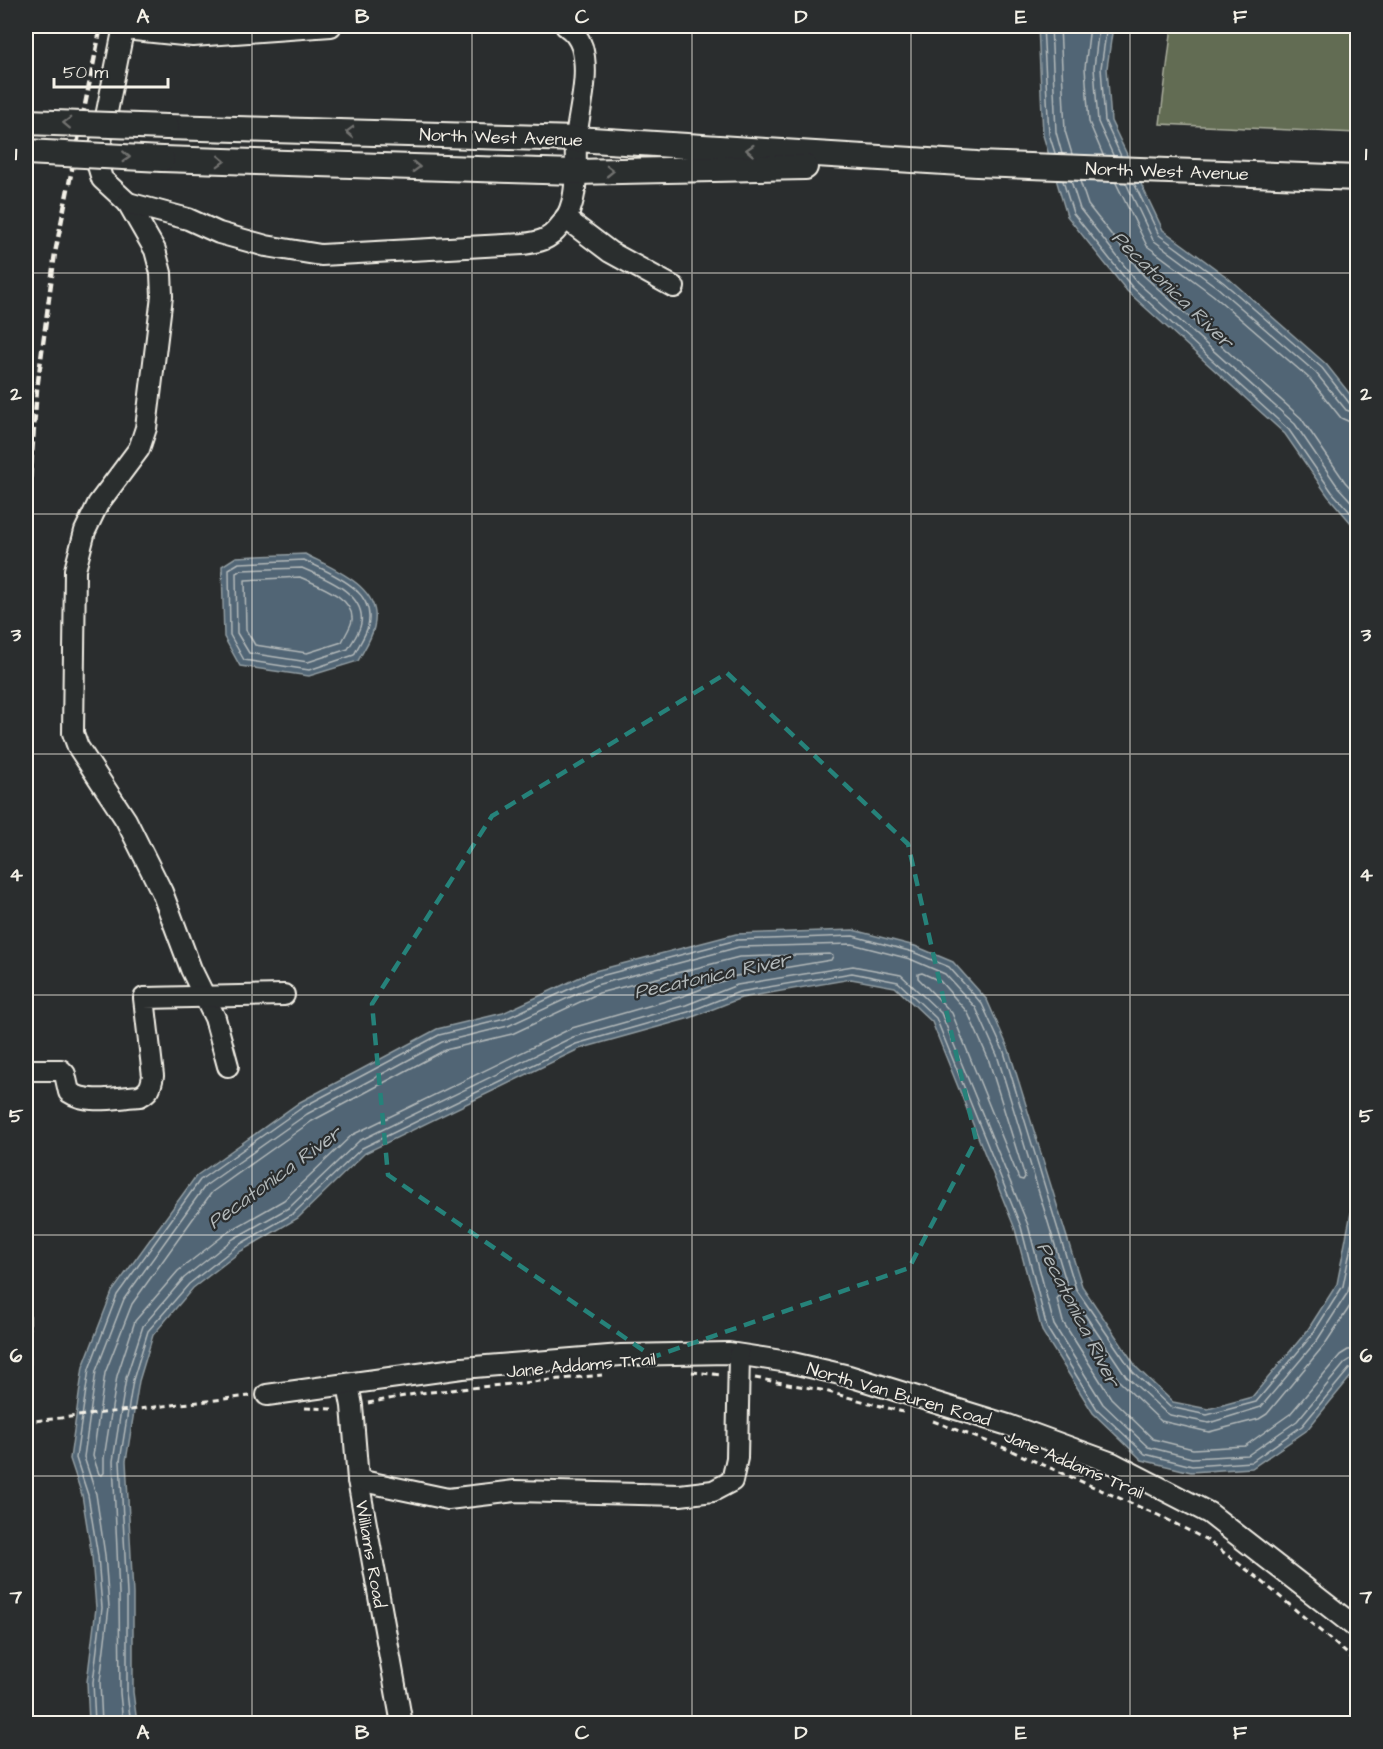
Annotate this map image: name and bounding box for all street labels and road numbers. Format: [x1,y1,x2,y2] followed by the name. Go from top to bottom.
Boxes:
[419,122,583,153] street label: North West Avenue
[1085,156,1249,187] street label: North West Avenue
[505,1346,657,1384] street label: Jane Addams Trail
[804,1356,994,1433] street label: North Van Buren Road
[1000,1424,1148,1505] street label: Jane Addams Trail
[349,1498,392,1610] street label: Williams Road

